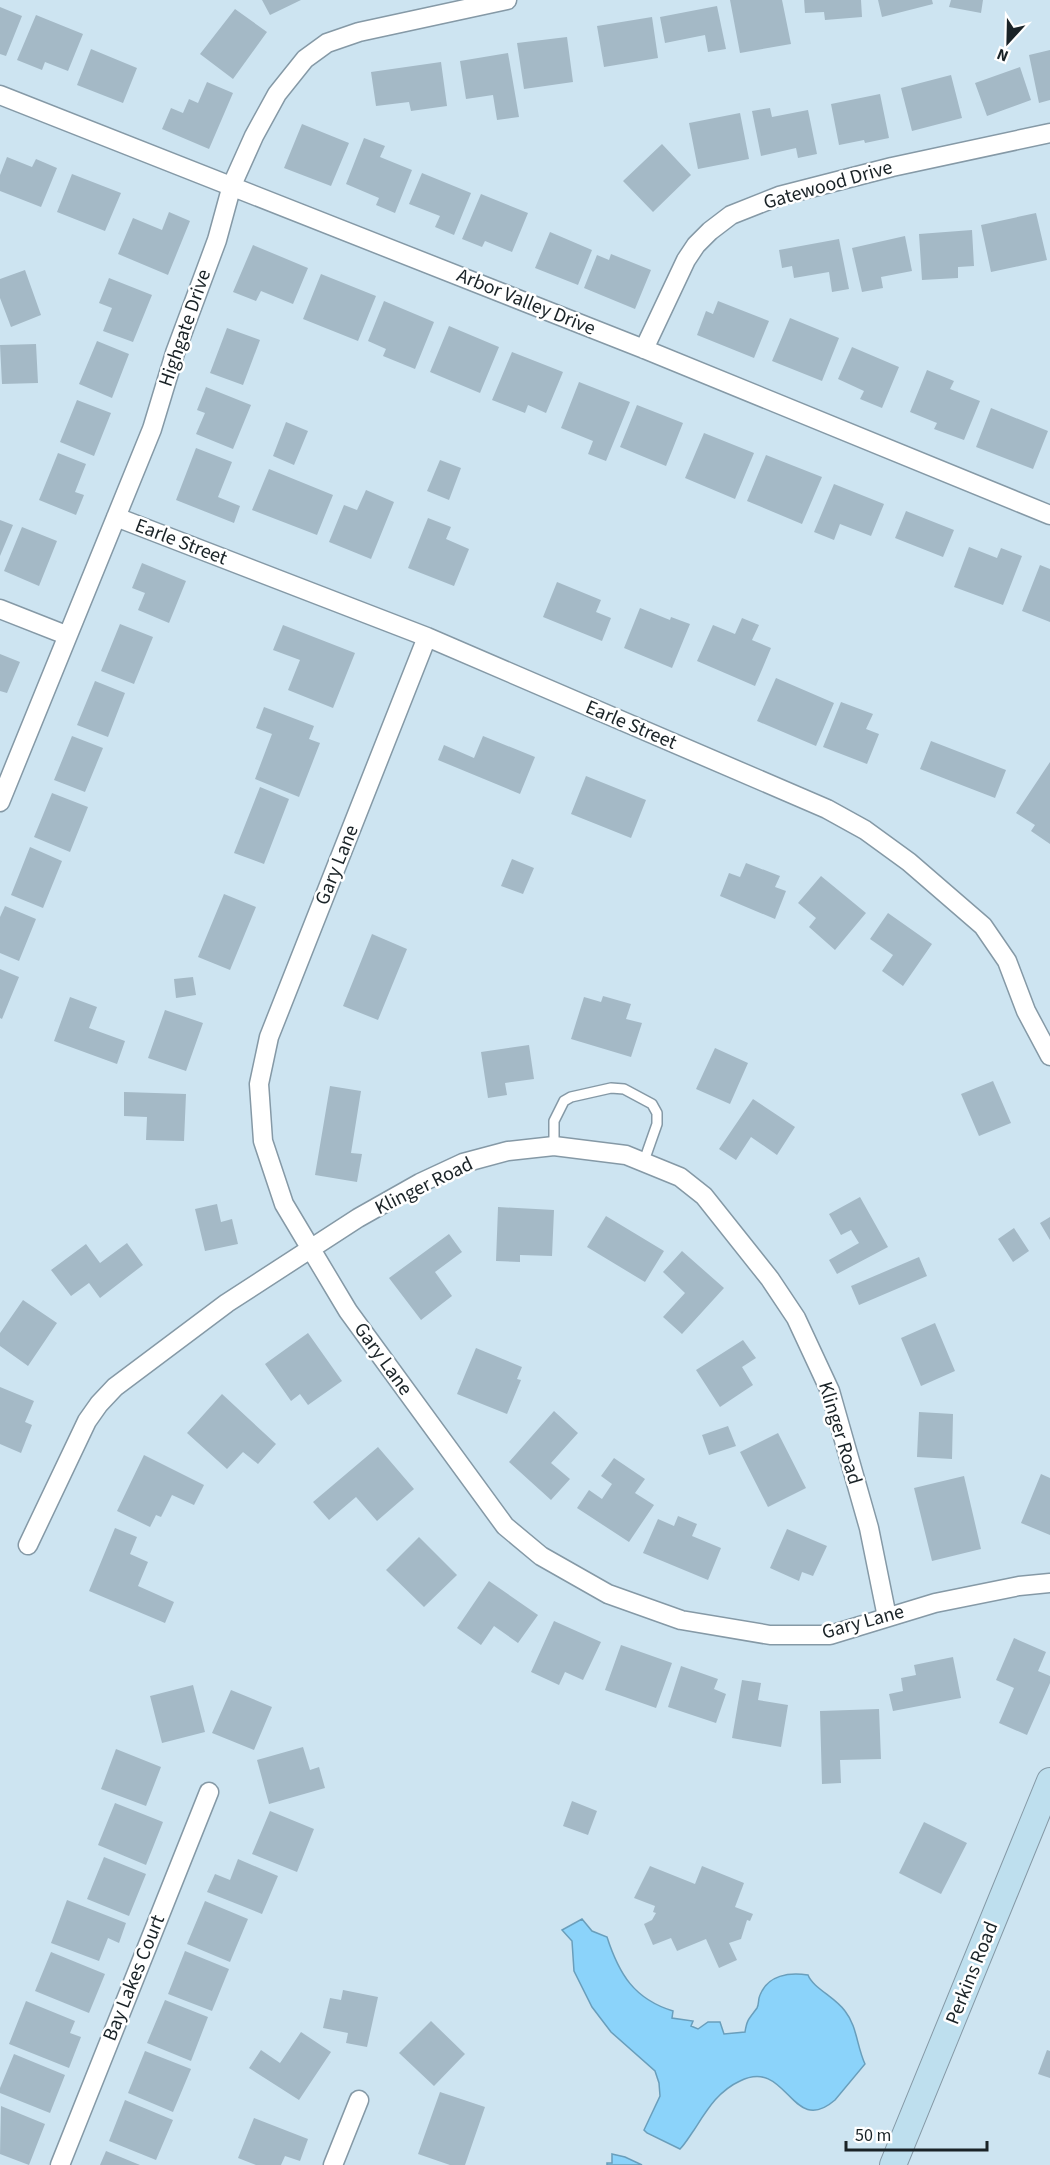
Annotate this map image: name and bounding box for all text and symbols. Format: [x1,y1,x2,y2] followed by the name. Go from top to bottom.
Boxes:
[978,12,1038,72] north arrow
[994,43,1012,67] text: N
[760,153,896,217] street label: Gatewood Drive
[452,261,600,343] street label: Arbor Valley Drive
[152,266,218,390] street label: Highgate Drive
[131,512,231,572] street label: Earle Street
[581,693,681,757] street label: Earle Street
[308,821,366,909] street label: Gary Lane
[370,1150,478,1222] street label: Klinger Road
[347,1317,419,1401] street label: Gary Lane
[811,1378,869,1488] street label: Klinger Road
[819,1598,907,1646] street label: Gary Lane
[96,1911,172,2045] street label: Bay Lakes Court
[939,1917,1005,2029] street label: Perkins Road
[846,2114,987,2152] scale bar
[855,2123,891,2148] text: 50 m

